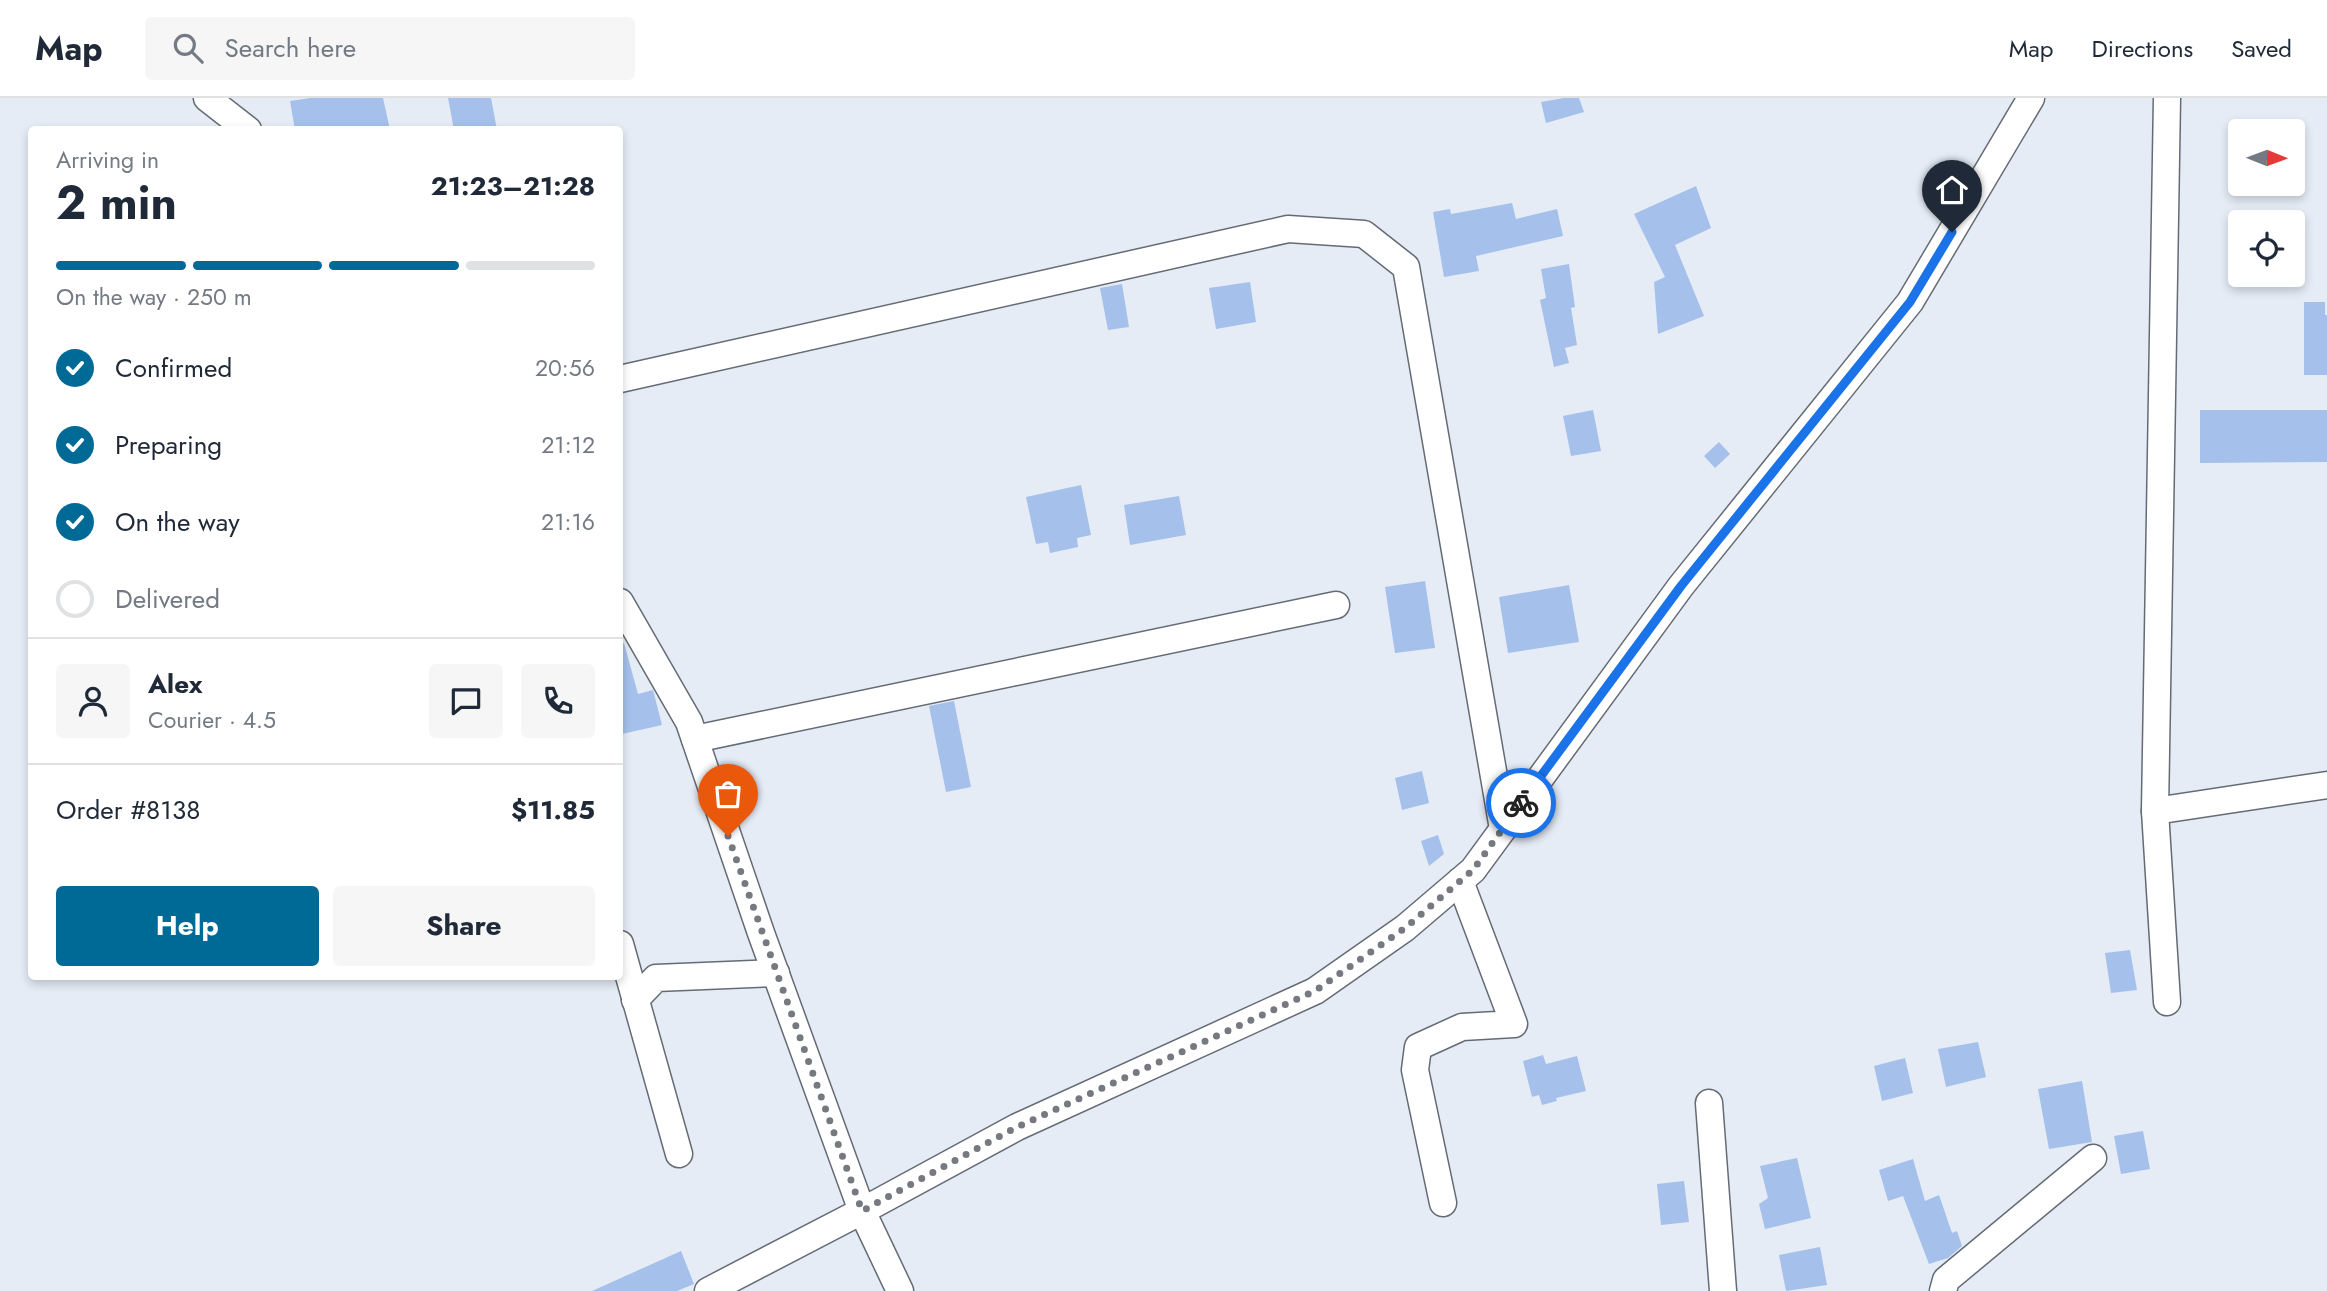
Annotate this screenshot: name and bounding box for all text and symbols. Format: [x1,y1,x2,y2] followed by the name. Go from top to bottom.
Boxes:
[145,17,635,80] search box
[35,25,103,72] text: Map
[169,29,207,67] icon: search
[225,29,356,67] text: Search here
[2009,31,2054,66] text: Map
[2092,31,2193,66] text: Directions
[2231,31,2292,66] text: Saved
[2228,119,2305,196] north arrow
[2228,119,2305,287] map controls
[56,143,159,177] text: Arriving in
[1922,160,1982,232] pin
[431,167,595,205] text: 21:23–21:28
[56,170,177,236] text: 2 min
[1933,171,1971,209] icon: home
[2228,210,2305,287] button: locate
[56,280,252,314] text: On the way · 250 m
[56,349,94,387] icon: check
[115,349,232,387] text: Confirmed
[535,351,595,385] text: 20:56
[56,426,94,464] icon: check
[115,426,222,464] text: Preparing
[541,428,595,462] text: 21:12
[56,503,94,541] icon: check
[115,503,240,541] text: On the way
[541,505,595,539] text: 21:16
[115,580,220,618] text: Delivered
[56,664,130,738] button: person
[429,664,503,738] button: chat
[521,664,595,738] button: phone
[148,665,202,703] text: Alex
[148,703,276,737] text: Courier · 4.5
[698,764,758,836] pin
[1486,768,1556,838] courier
[709,775,747,813] icon: bag
[1502,784,1540,822] icon: bike
[56,791,200,829] text: Order #8138
[511,791,595,829] text: $11.85
[56,886,319,966] button: Help
[333,886,595,966] button: Share

